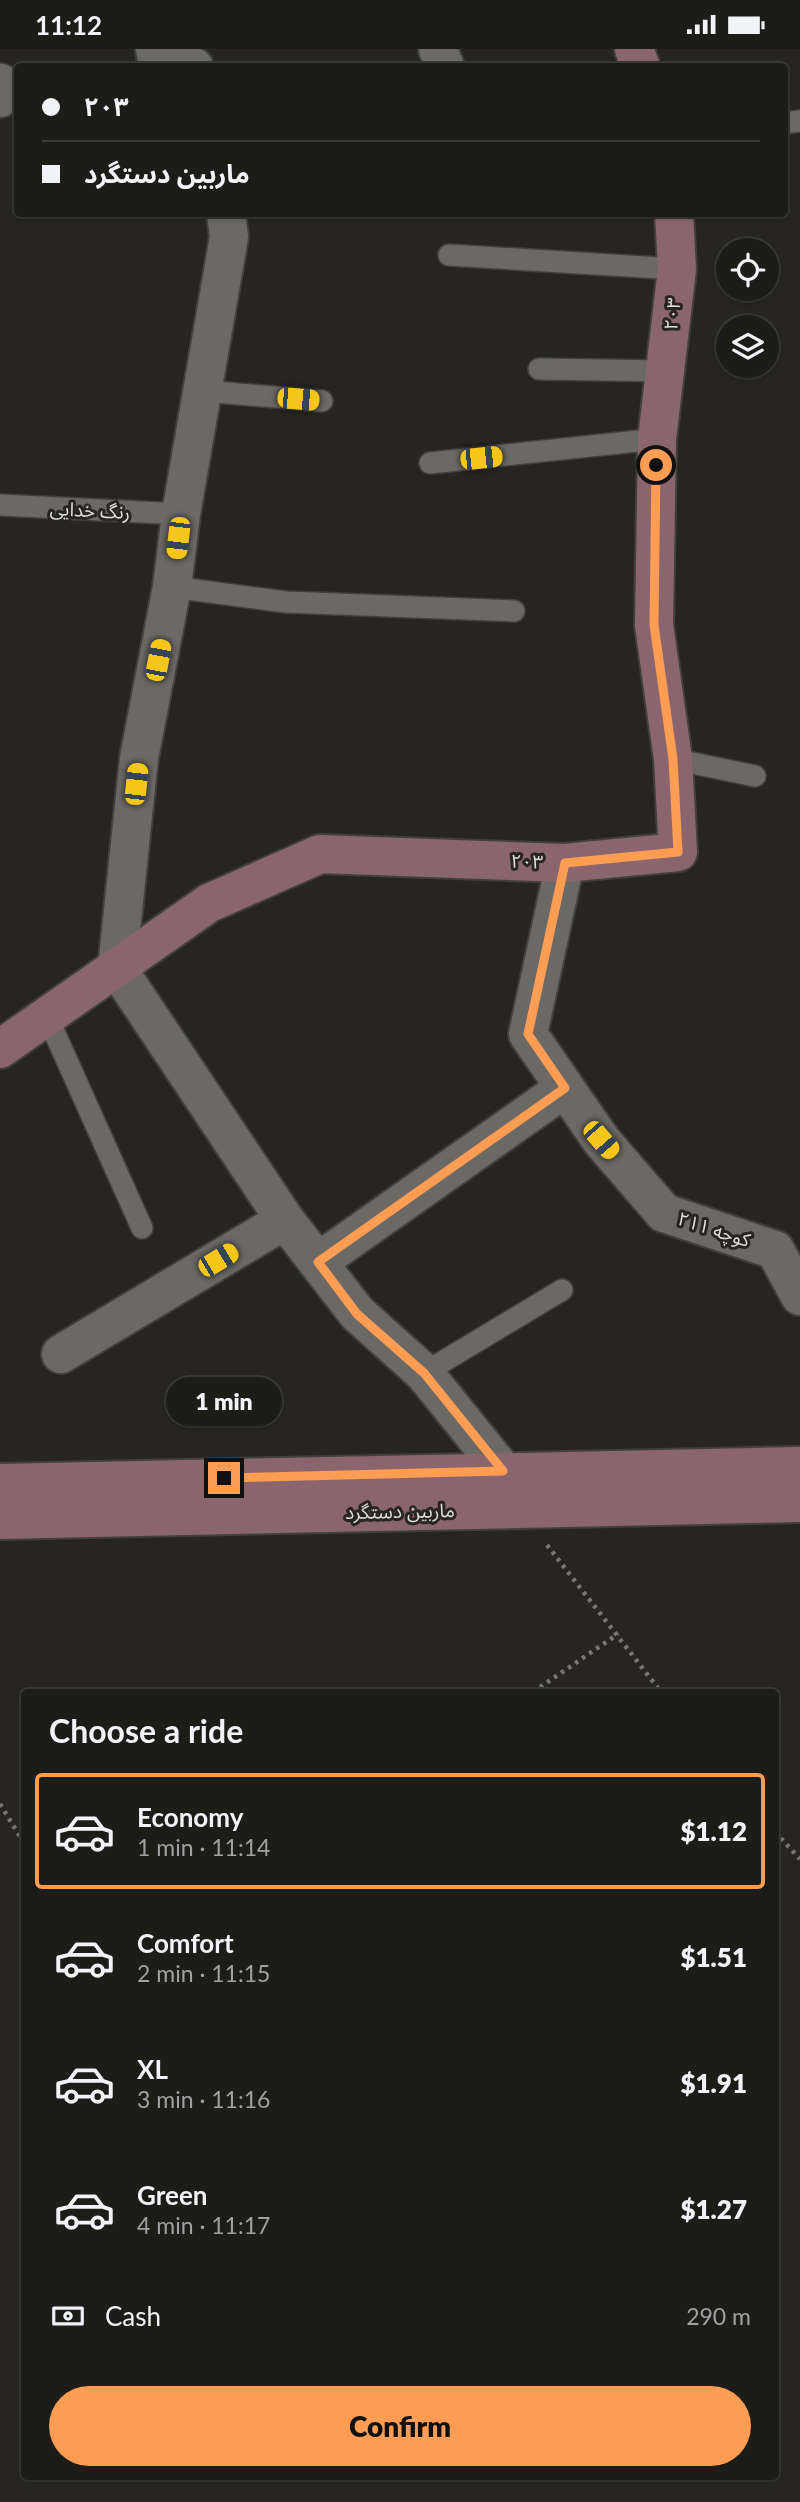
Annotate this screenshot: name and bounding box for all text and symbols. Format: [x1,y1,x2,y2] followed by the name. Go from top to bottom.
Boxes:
[35,9,102,41] text: 11:12
[84,90,129,122] text: ۲۰۳
[84,157,250,189] text: ماربین دستگرد
[716,238,779,378] map controls
[716,238,779,301] button: locate
[658,296,685,332] street label: ۲۰۳
[716,315,779,378] button: layers
[277,387,320,411] car
[460,445,503,471] car
[640,449,672,481] route start
[49,496,131,524] street label: رنگ خدایی
[166,516,191,560] car
[144,637,173,683] car
[124,762,149,806] car
[510,848,544,873] street label: ۲۰۳
[580,1117,623,1163] car
[674,1206,754,1253] street label: کوچه ۲۱۱
[195,1240,242,1280] car
[166,1377,282,1425] callout: 1 min
[195,1387,253,1415] text: 1 min
[208,1462,240,1494] route end
[345,1498,455,1524] street label: ماربین دستگرد
[49,1711,243,1750] text: Choose a ride
[53,1800,116,1863] icon: car
[137,1801,243,1833] text: Economy
[680,1815,747,1847] text: $1.12
[137,1833,270,1861] text: 1 min · 11:14
[53,1926,116,1989] icon: car
[137,1927,234,1959] text: Comfort
[680,1941,747,1973] text: $1.51
[137,1959,270,1987] text: 2 min · 11:15
[53,2052,116,2115] icon: car
[137,2053,168,2085] text: XL
[680,2067,747,2099] text: $1.91
[137,2085,270,2113] text: 3 min · 11:16
[53,2178,116,2241] icon: car
[137,2179,207,2211] text: Green
[680,2193,747,2225] text: $1.27
[137,2211,270,2239] text: 4 min · 11:17
[49,2297,87,2335] icon: cash
[105,2300,161,2332] text: Cash
[686,2302,751,2330] text: 290 m
[49,2386,751,2466] button: Confirm

